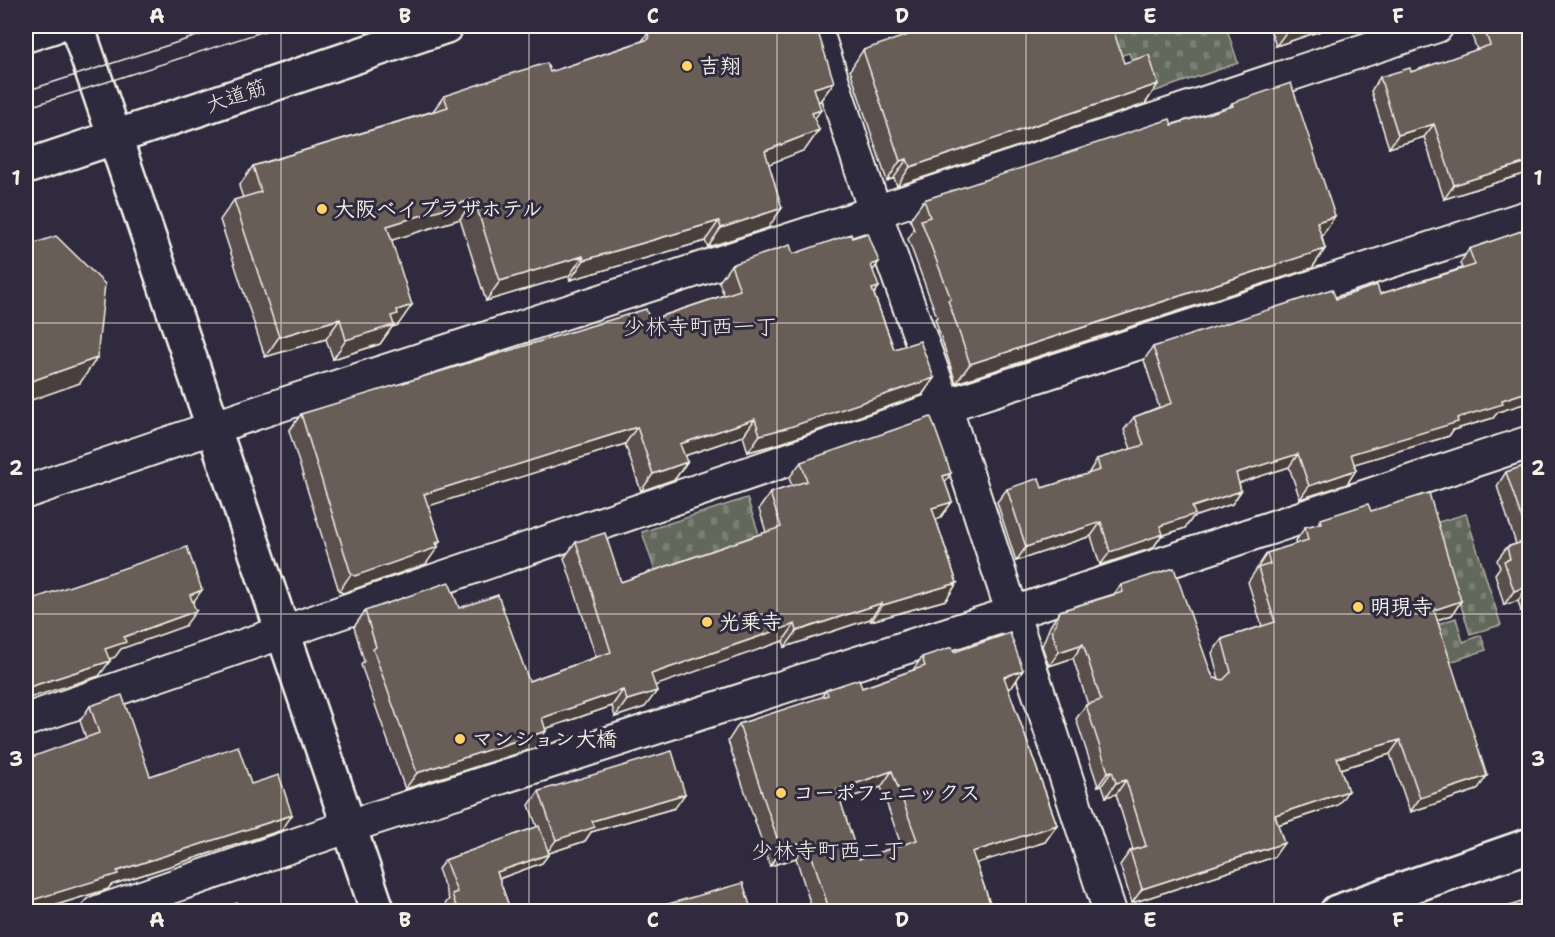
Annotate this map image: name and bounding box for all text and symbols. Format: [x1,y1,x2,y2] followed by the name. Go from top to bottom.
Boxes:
[149,3,165,29] text: A
[399,3,411,29] text: B
[647,3,659,29] text: C
[895,3,909,29] text: D
[1143,3,1157,29] text: E
[1392,3,1404,29] text: F
[699,52,741,80] place label: 吉翔
[680,59,694,73] marker: 吉翔
[202,73,270,119] street label: 大道筋
[11,165,21,191] text: 1
[1533,165,1543,191] text: 1
[334,195,543,223] place label: 大阪ベイプラザホテル
[315,202,329,216] marker: 大阪ベイプラザホテル
[623,312,777,341] district label: 少林寺町西一丁
[9,455,23,481] text: 2
[1531,455,1545,481] text: 2
[1370,593,1433,621] place label: 明現寺
[1351,600,1365,614] marker: 明現寺
[719,608,782,636] place label: 光乗寺
[700,615,714,629] marker: 光乗寺
[472,725,617,753] place label: マンション大橋
[453,732,467,746] marker: マンション大橋
[9,746,23,772] text: 3
[1531,746,1545,772] text: 3
[793,779,980,807] place label: コーポフェニックス
[774,786,788,800] marker: コーポフェニックス
[751,836,905,865] district label: 少林寺町西二丁
[149,907,165,933] text: A
[399,907,411,933] text: B
[647,907,659,933] text: C
[895,907,909,933] text: D
[1143,907,1157,933] text: E
[1392,907,1404,933] text: F

